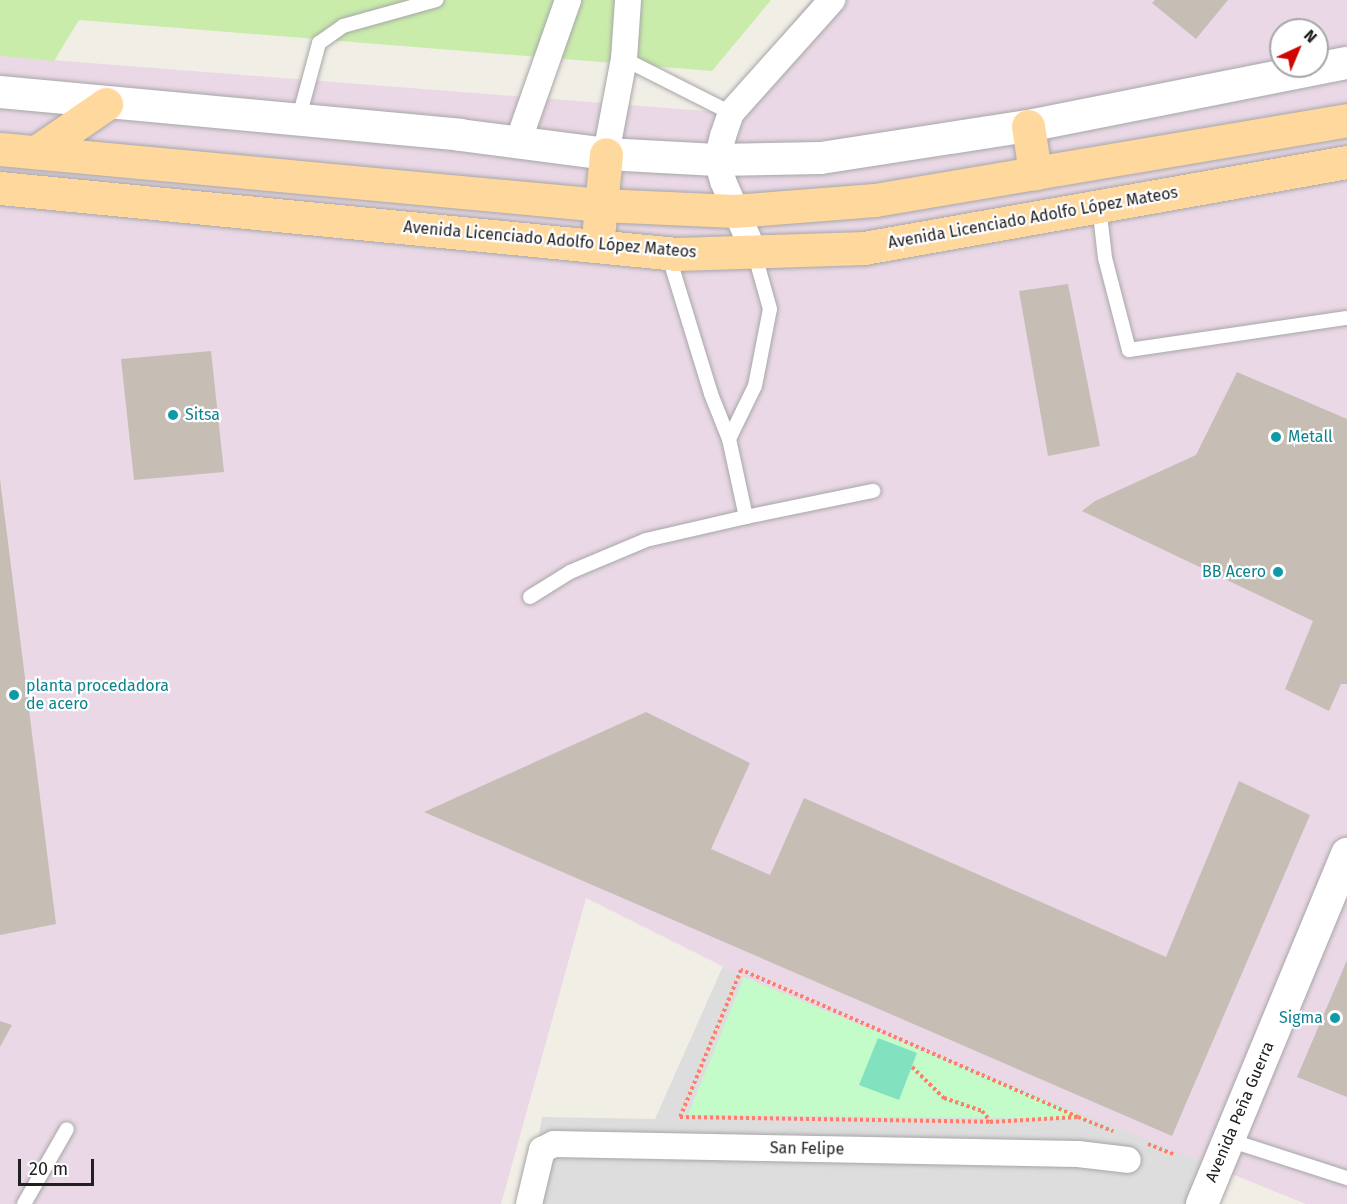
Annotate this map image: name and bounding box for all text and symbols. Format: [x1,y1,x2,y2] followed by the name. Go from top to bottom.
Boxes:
[1269,18,1329,78] north arrow
[1300,26,1321,47] text: N
[887,183,1179,253] street label: Avenida Licenciado Adolfo López Mateos
[403,218,697,262] street label: Avenida Licenciado Adolfo López Mateos
[185,405,220,425] place label: Sitsa
[166,408,180,422] marker: Sitsa
[1288,427,1333,447] place label: Metall
[1269,430,1283,444] marker: Metall
[1202,562,1266,582] place label: BB Acero
[1271,565,1285,579] marker: BB Acero
[26,676,169,714] place label: planta procedadora de acero
[7,688,21,702] marker: planta procedadora de acero
[1279,1008,1323,1028] place label: Sigma
[1328,1011,1342,1025] marker: Sigma
[1202,1039,1278,1185] street label: Avenida Peña Guerra
[770,1139,844,1159] street label: San Felipe
[21,1147,98,1185] scale bar
[29,1158,68,1180] text: 20 m

